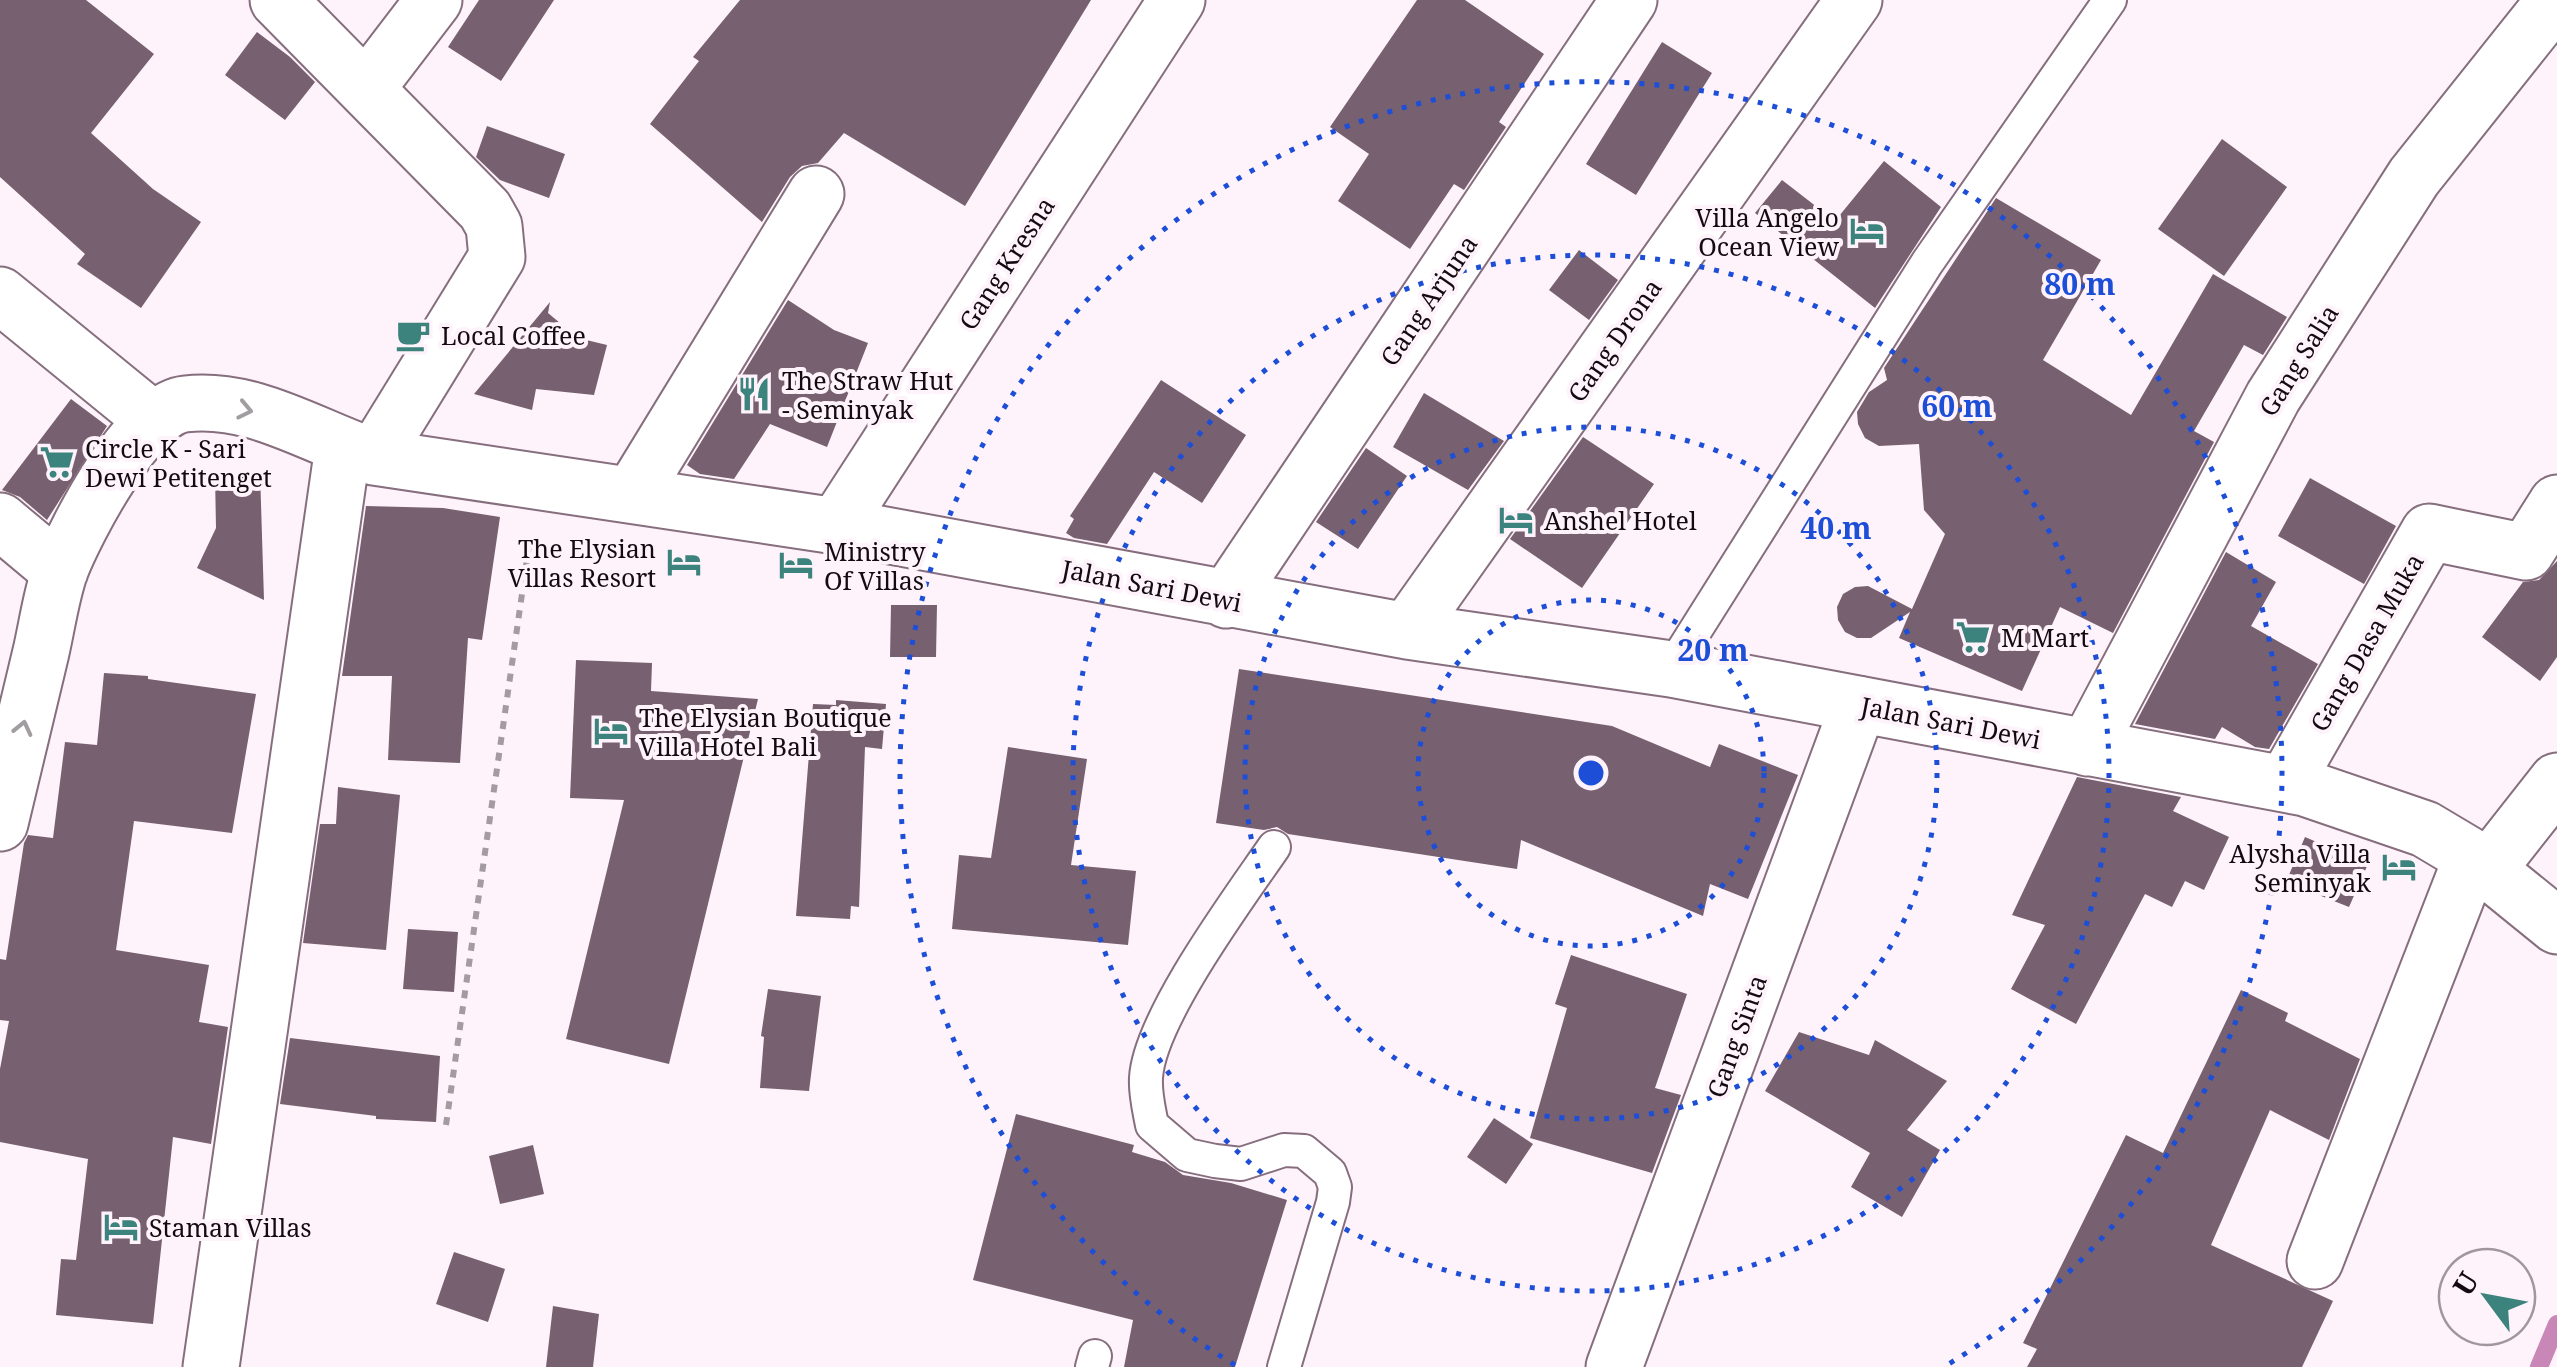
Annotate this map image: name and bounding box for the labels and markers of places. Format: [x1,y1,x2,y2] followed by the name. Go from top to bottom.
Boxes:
[1695,200,1839,263] place label: Villa Angelo Ocean View
[1848,212,1886,250] hotel icon: Villa Angelo Ocean View
[394,316,432,354] cafe icon: Local Coffee
[441,318,586,352] place label: Local Coffee
[782,363,954,426] place label: The Straw Hut - Seminyak
[735,375,773,413] restaurant icon: The Straw Hut - Seminyak
[85,431,272,494] place label: Circle K - Sari Dewi Petitenget
[38,443,76,481] supermarket icon: Circle K - Sari Dewi Petitenget
[1497,501,1535,539] hotel icon: Anshel Hotel
[1544,503,1697,537] place label: Anshel Hotel
[508,531,656,594] place label: The Elysian Villas Resort
[824,534,926,597] place label: Ministry Of Villas
[665,543,703,581] hotel icon: The Elysian Villas Resort
[777,546,815,584] hotel icon: Ministry Of Villas
[1954,618,1992,656] supermarket icon: M Mart
[2001,620,2089,654] place label: M Mart
[639,700,892,763] place label: The Elysian Boutique Villa Hotel Bali
[592,712,630,750] hotel icon: The Elysian Boutique Villa Hotel Bali
[1573,755,1609,791] centre of rings
[2229,836,2371,899] place label: Alysha Villa Seminyak
[2380,848,2418,886] hotel icon: Alysha Villa Seminyak
[102,1208,140,1246] hotel icon: Staman Villas
[149,1210,312,1244] place label: Staman Villas

